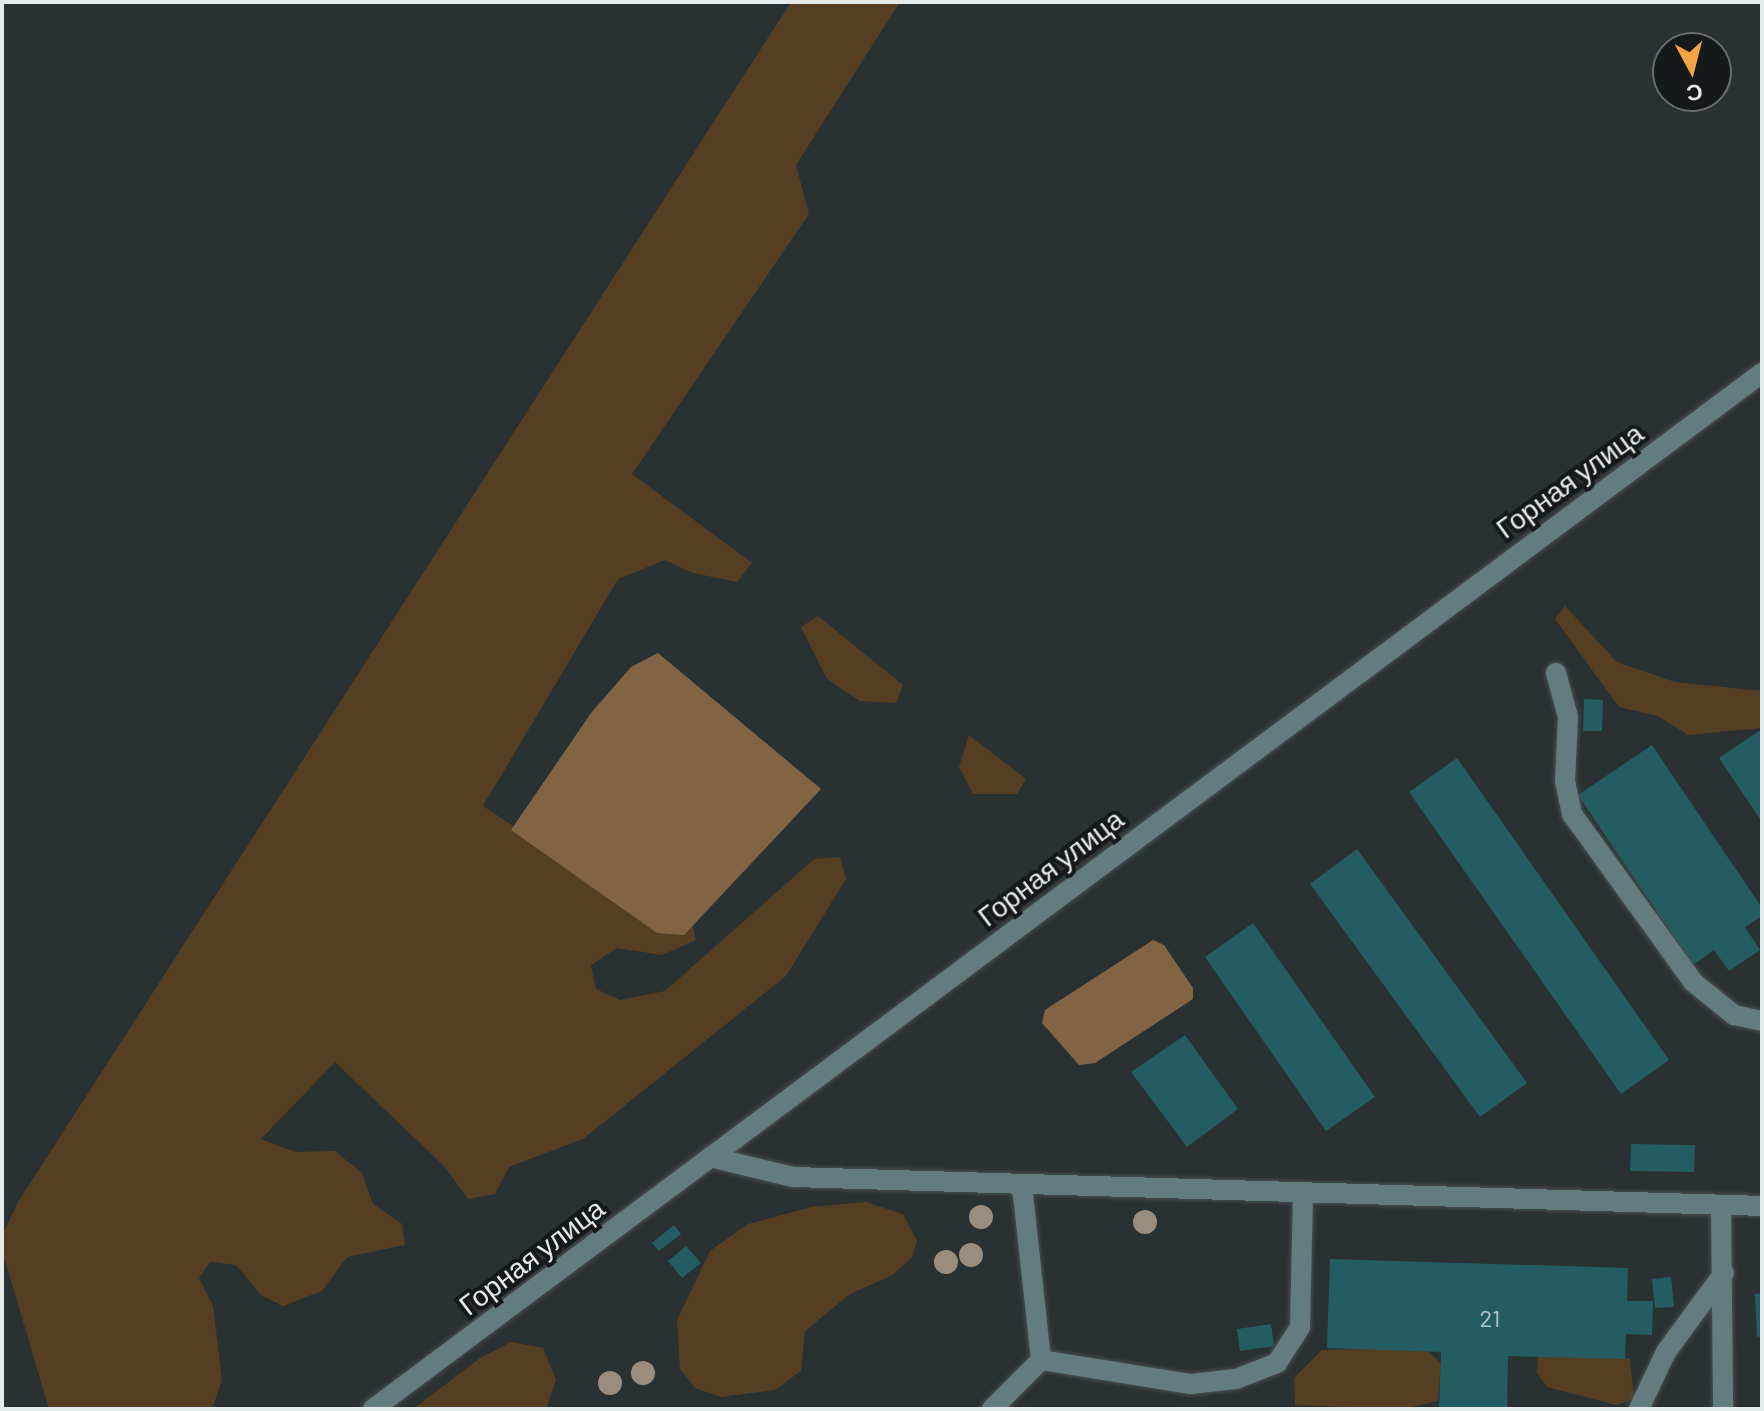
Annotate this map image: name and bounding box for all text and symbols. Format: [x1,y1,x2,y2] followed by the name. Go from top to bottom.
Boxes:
[1652,32,1732,112] north arrow
[1685,80,1704,108] text: С
[1489,416,1649,544] street label: Горная улица
[971,801,1129,933] street label: Горная улица
[452,1190,610,1322] street label: Горная улица
[1480,1304,1500,1332] house number: 21

